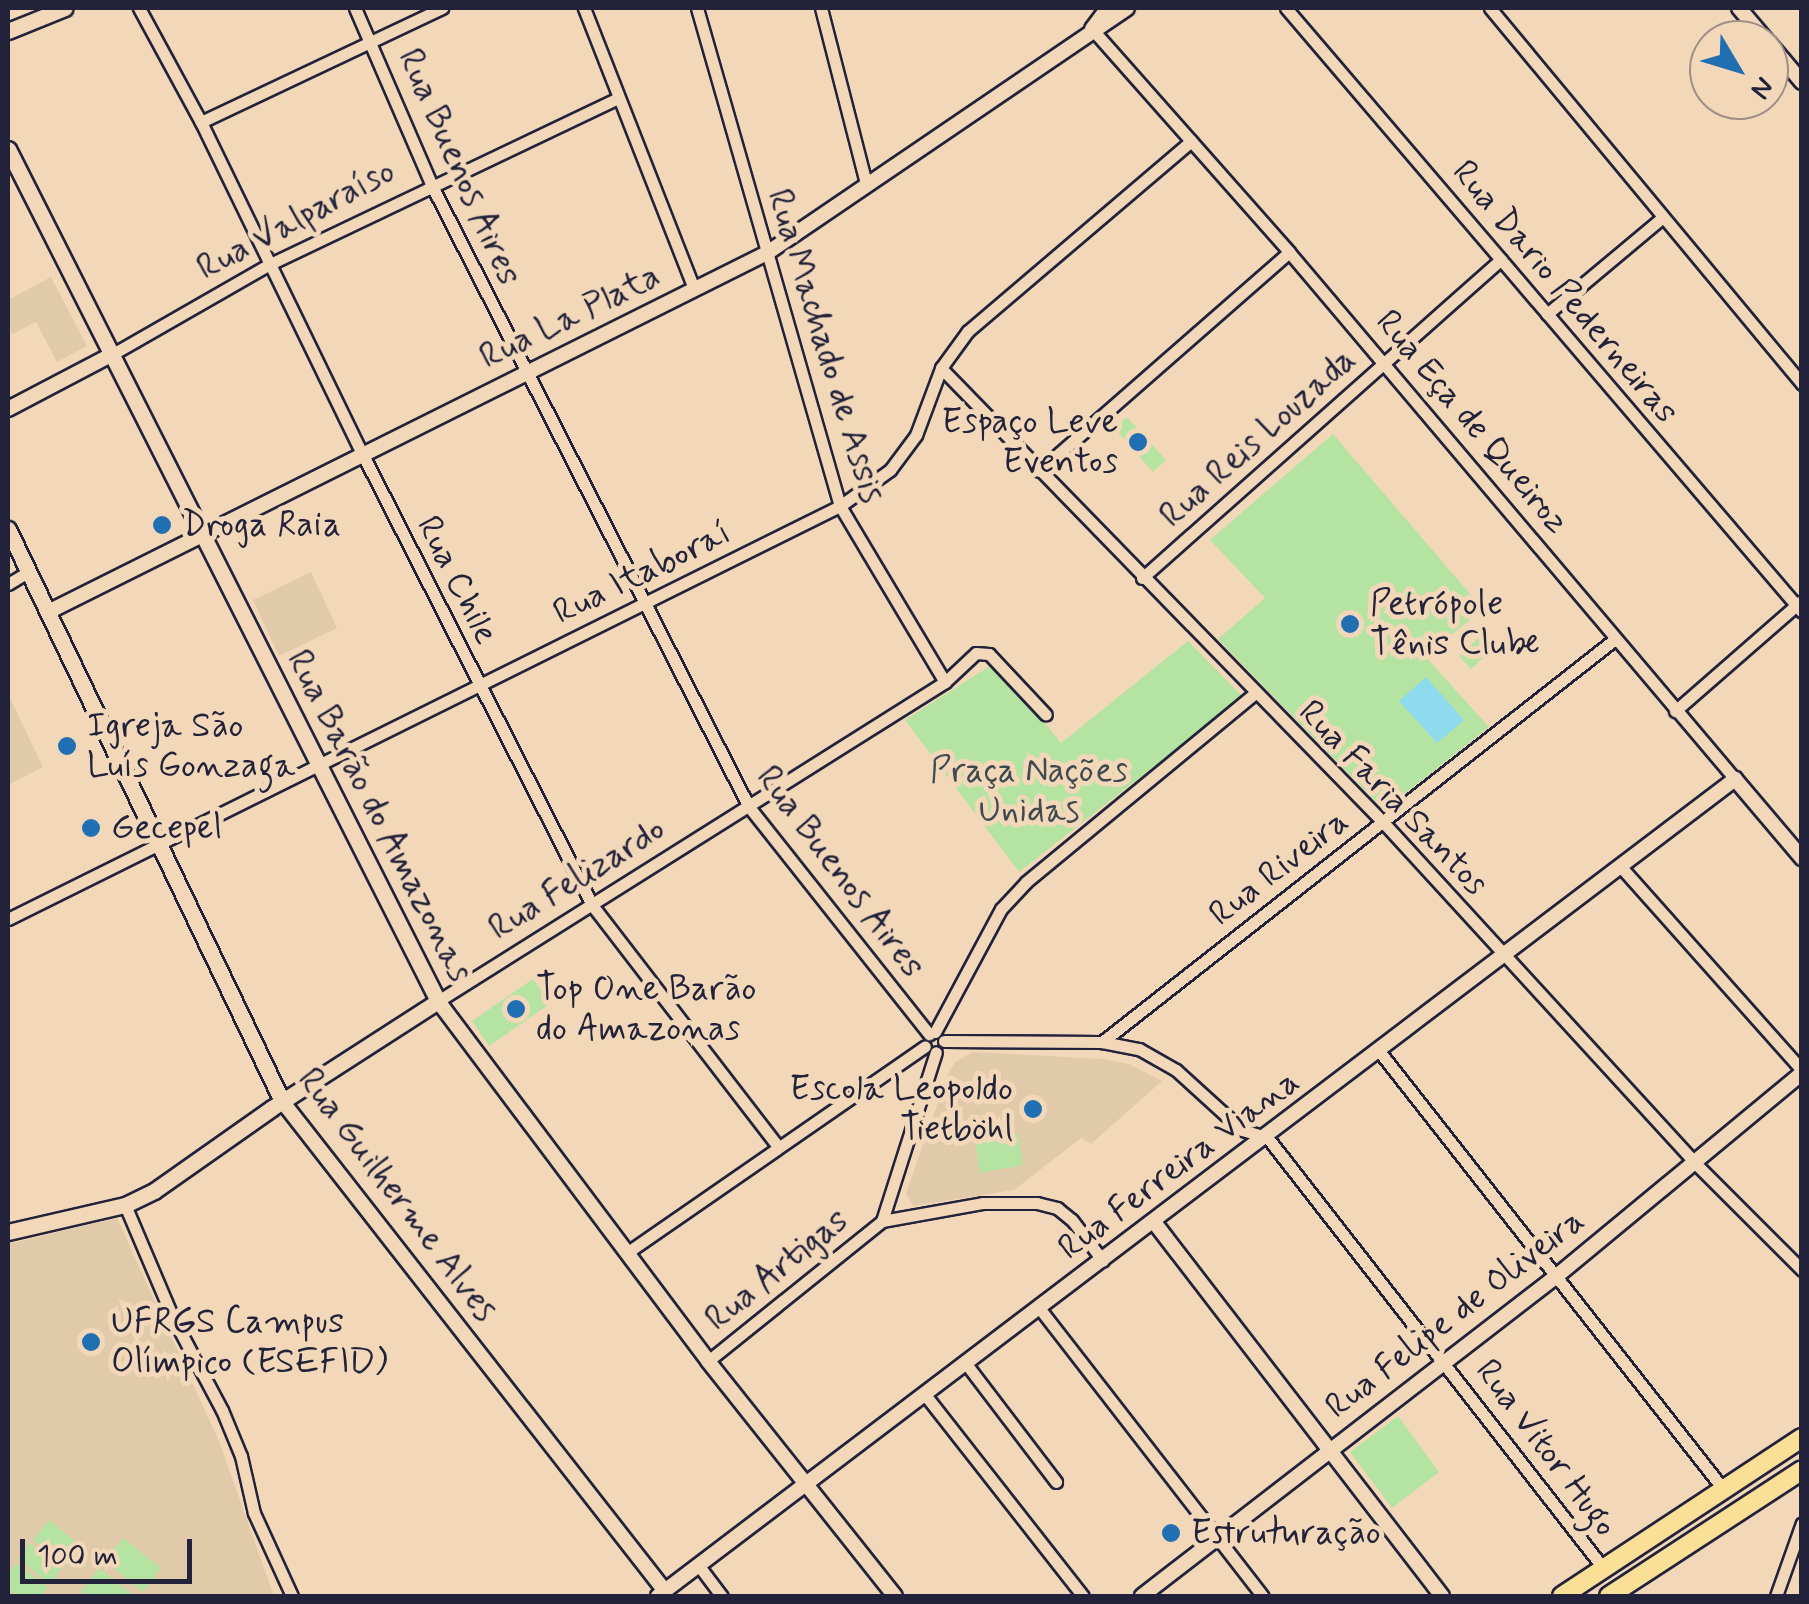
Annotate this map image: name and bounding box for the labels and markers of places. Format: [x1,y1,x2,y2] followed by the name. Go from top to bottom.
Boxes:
[941,401,1118,483] place label: Espaço Leve Eventos
[1127,431,1149,453] marker: Espaço Leve Eventos
[182,504,344,546] place label: Droga Raia
[151,514,173,536] marker: Droga Raia
[1370,583,1542,665] place label: Petrópole Tênis Clube
[1339,613,1361,635] marker: Petrópole Tênis Clube
[87,705,287,787] place label: Igreja São Luís Gonzaga
[56,735,78,757] marker: Igreja São Luís Gonzaga
[111,807,222,849] place label: Gecepel
[80,817,102,839] marker: Gecepel
[536,968,747,1050] place label: Top One Barão do Amazonas
[505,998,527,1020] marker: Top One Barão do Amazonas
[790,1068,1013,1150] place label: Escola Leopoldo Tietböhl
[1022,1098,1044,1120] marker: Escola Leopoldo Tietböhl
[111,1301,388,1383] place label: UFRGS Campus Olímpico (ESEFID)
[80,1331,102,1353] marker: UFRGS Campus Olímpico (ESEFID)
[1191,1512,1381,1554] place label: Estruturação
[1160,1522,1182,1544] marker: Estruturação

